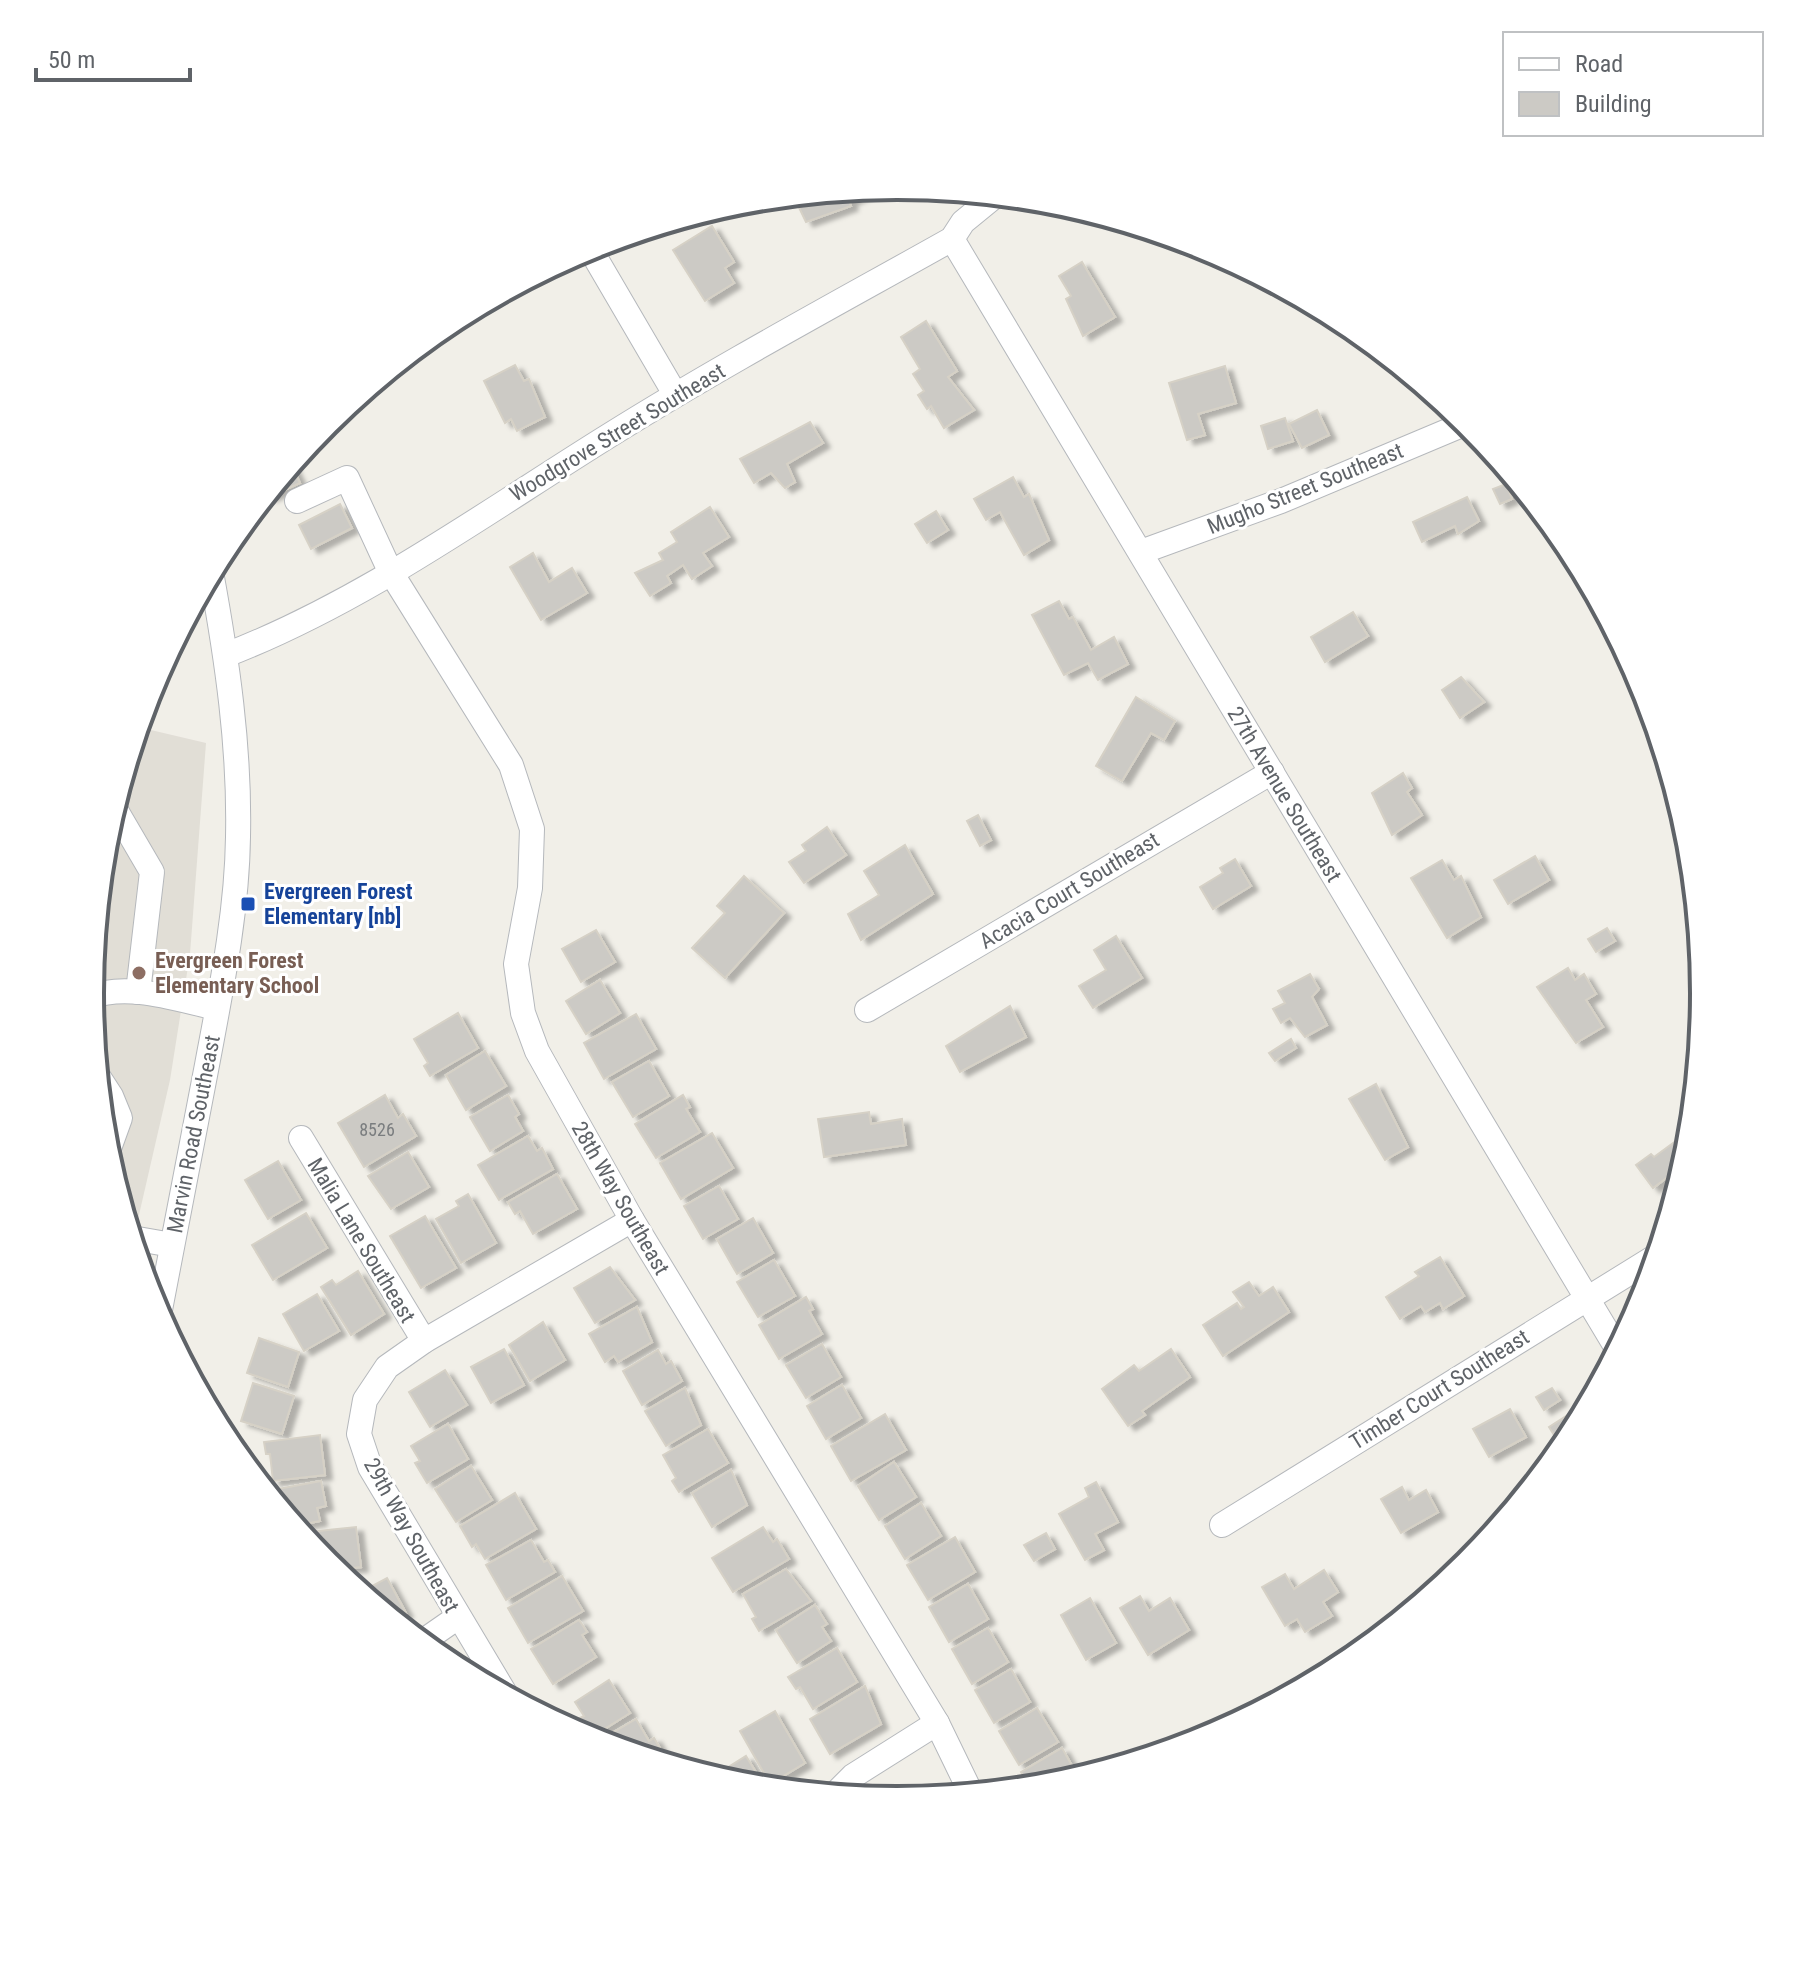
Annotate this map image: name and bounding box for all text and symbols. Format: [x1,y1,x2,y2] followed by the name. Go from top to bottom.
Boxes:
[36,32,190,82] scale bar
[1503,32,1763,136] legend
[48,46,95,74] text: 50 m
[1575,50,1623,78] text: Road
[1575,90,1652,118] text: Building
[505,358,729,507] street label: Woodgrove Street Southeast
[1204,438,1407,539] street label: Mugho Street Southeast
[1222,702,1347,886] street label: 27th Avenue Southeast
[975,827,1163,954] street label: Acacia Court Southeast
[264,879,413,929] place label: Evergreen Forest Elementary [nb]
[239,895,257,913] marker: Evergreen Forest Elementary [nb]
[155,948,319,998] place label: Evergreen Forest Elementary School
[130,964,148,982] marker: Evergreen Forest Elementary School
[162,1033,225,1235] street label: Marvin Road Southeast
[567,1117,675,1279] street label: 28th Way Southeast
[359,1119,395,1140] house number: 8526
[303,1153,421,1327] street label: Malia Lane Southeast
[1345,1324,1533,1455] street label: Timber Court Southeast
[359,1454,464,1617] street label: 29th Way Southeast

